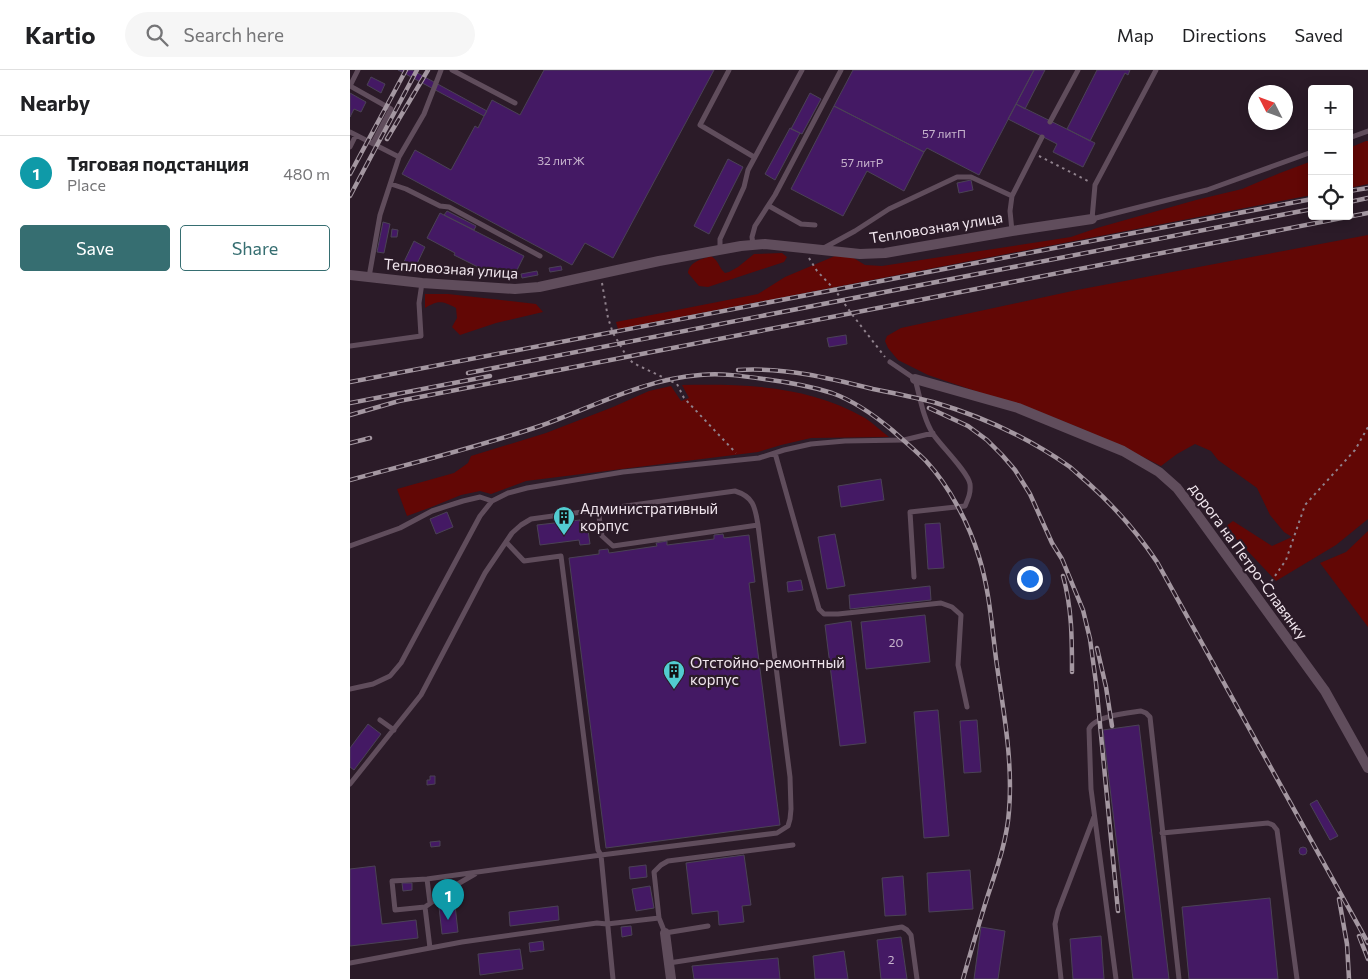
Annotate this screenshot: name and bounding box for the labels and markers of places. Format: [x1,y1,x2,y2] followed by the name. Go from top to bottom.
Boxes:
[580,499,718,534] place label: Административный корпус
[552,505,576,536] building icon: Административный корпус
[690,653,845,688] place label: Отстойно-ремонтный корпус
[662,659,686,690] building icon: Отстойно-ремонтный корпус
[432,879,464,920] pin: 1

